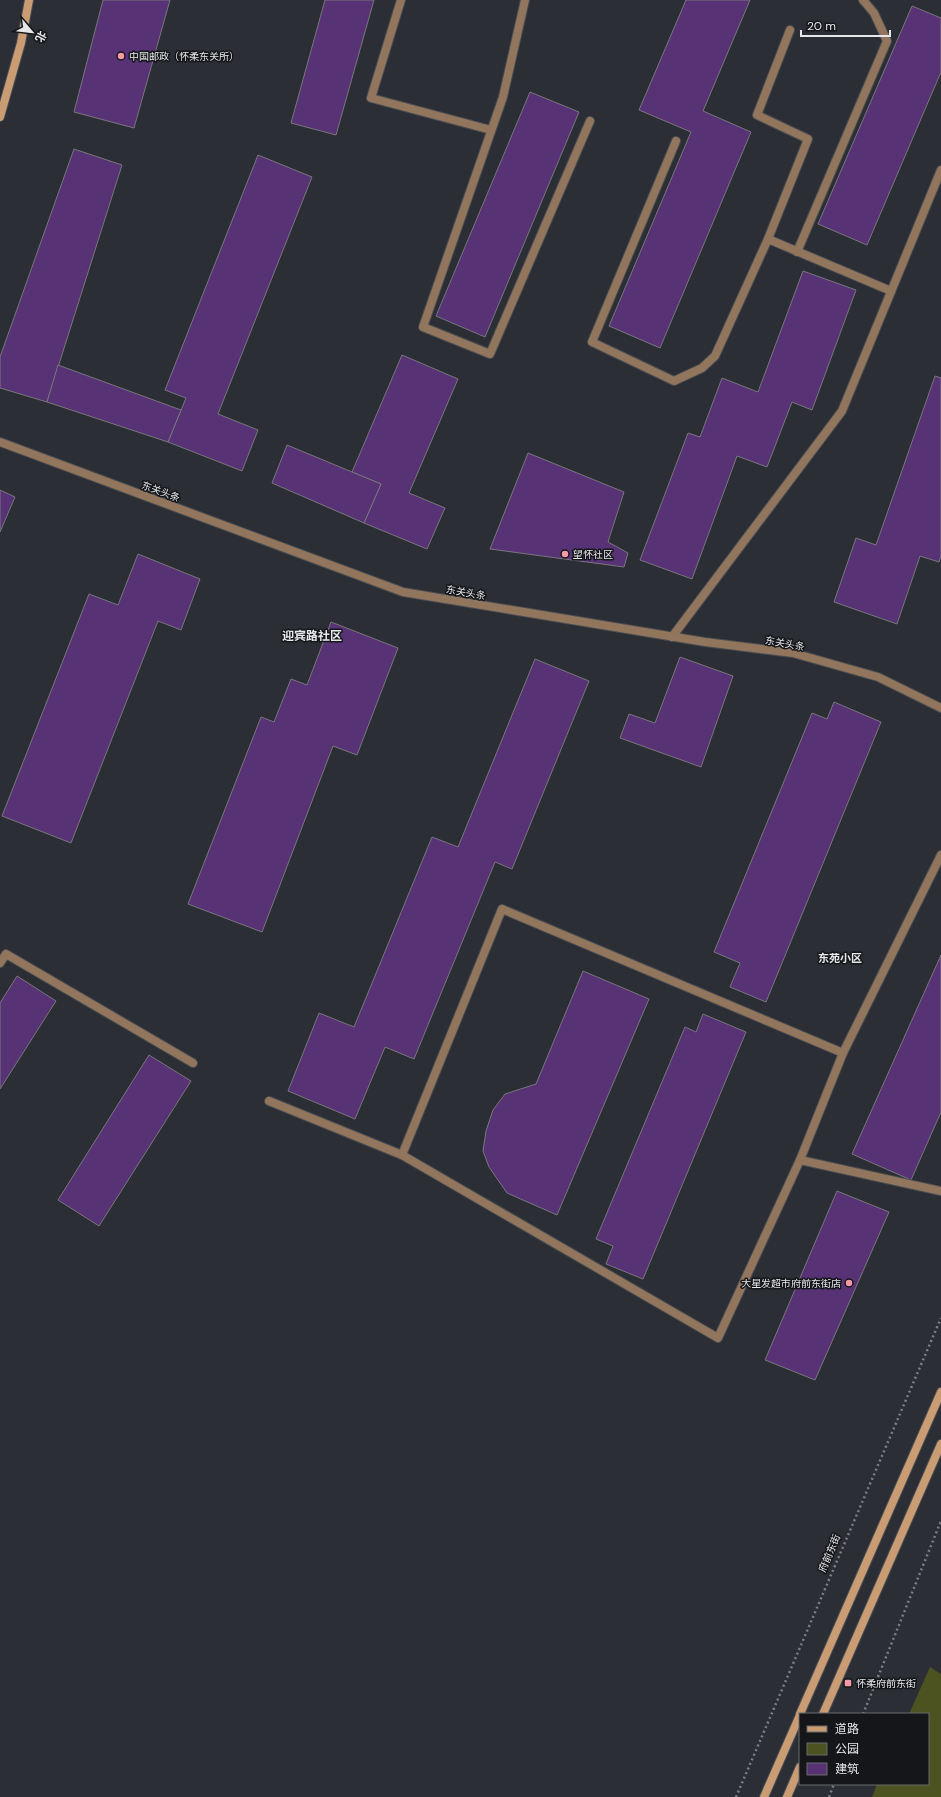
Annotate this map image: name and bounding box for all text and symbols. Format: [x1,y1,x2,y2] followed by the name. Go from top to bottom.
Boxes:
[12,12,52,52] north arrow
[801,12,890,38] scale bar
[807,18,836,34] text: 20 m
[32,29,50,45] text: 北
[129,50,239,63] place label: 中国邮政（怀柔东关所）
[116,51,126,61] marker: 中国邮政（怀柔东关所）
[140,479,182,504] street label: 东关头条
[573,548,613,561] place label: 望怀社区
[560,549,570,559] marker: 望怀社区
[445,583,487,602] street label: 东关头条
[282,628,342,644] district label: 迎宾路社区
[764,634,806,653] street label: 东关头条
[818,951,862,965] district label: 东苑小区
[741,1277,841,1290] place label: 大星发超市府前东街店
[844,1278,854,1288] marker: 大星发超市府前东街店
[816,1532,843,1574] street label: 府前东街
[856,1677,916,1690] place label: 怀柔府前东街
[843,1678,853,1688] marker: 怀柔府前东街
[799,1713,929,1785] legend
[835,1721,859,1737] text: 道路
[835,1741,859,1757] text: 公园
[835,1761,859,1777] text: 建筑

